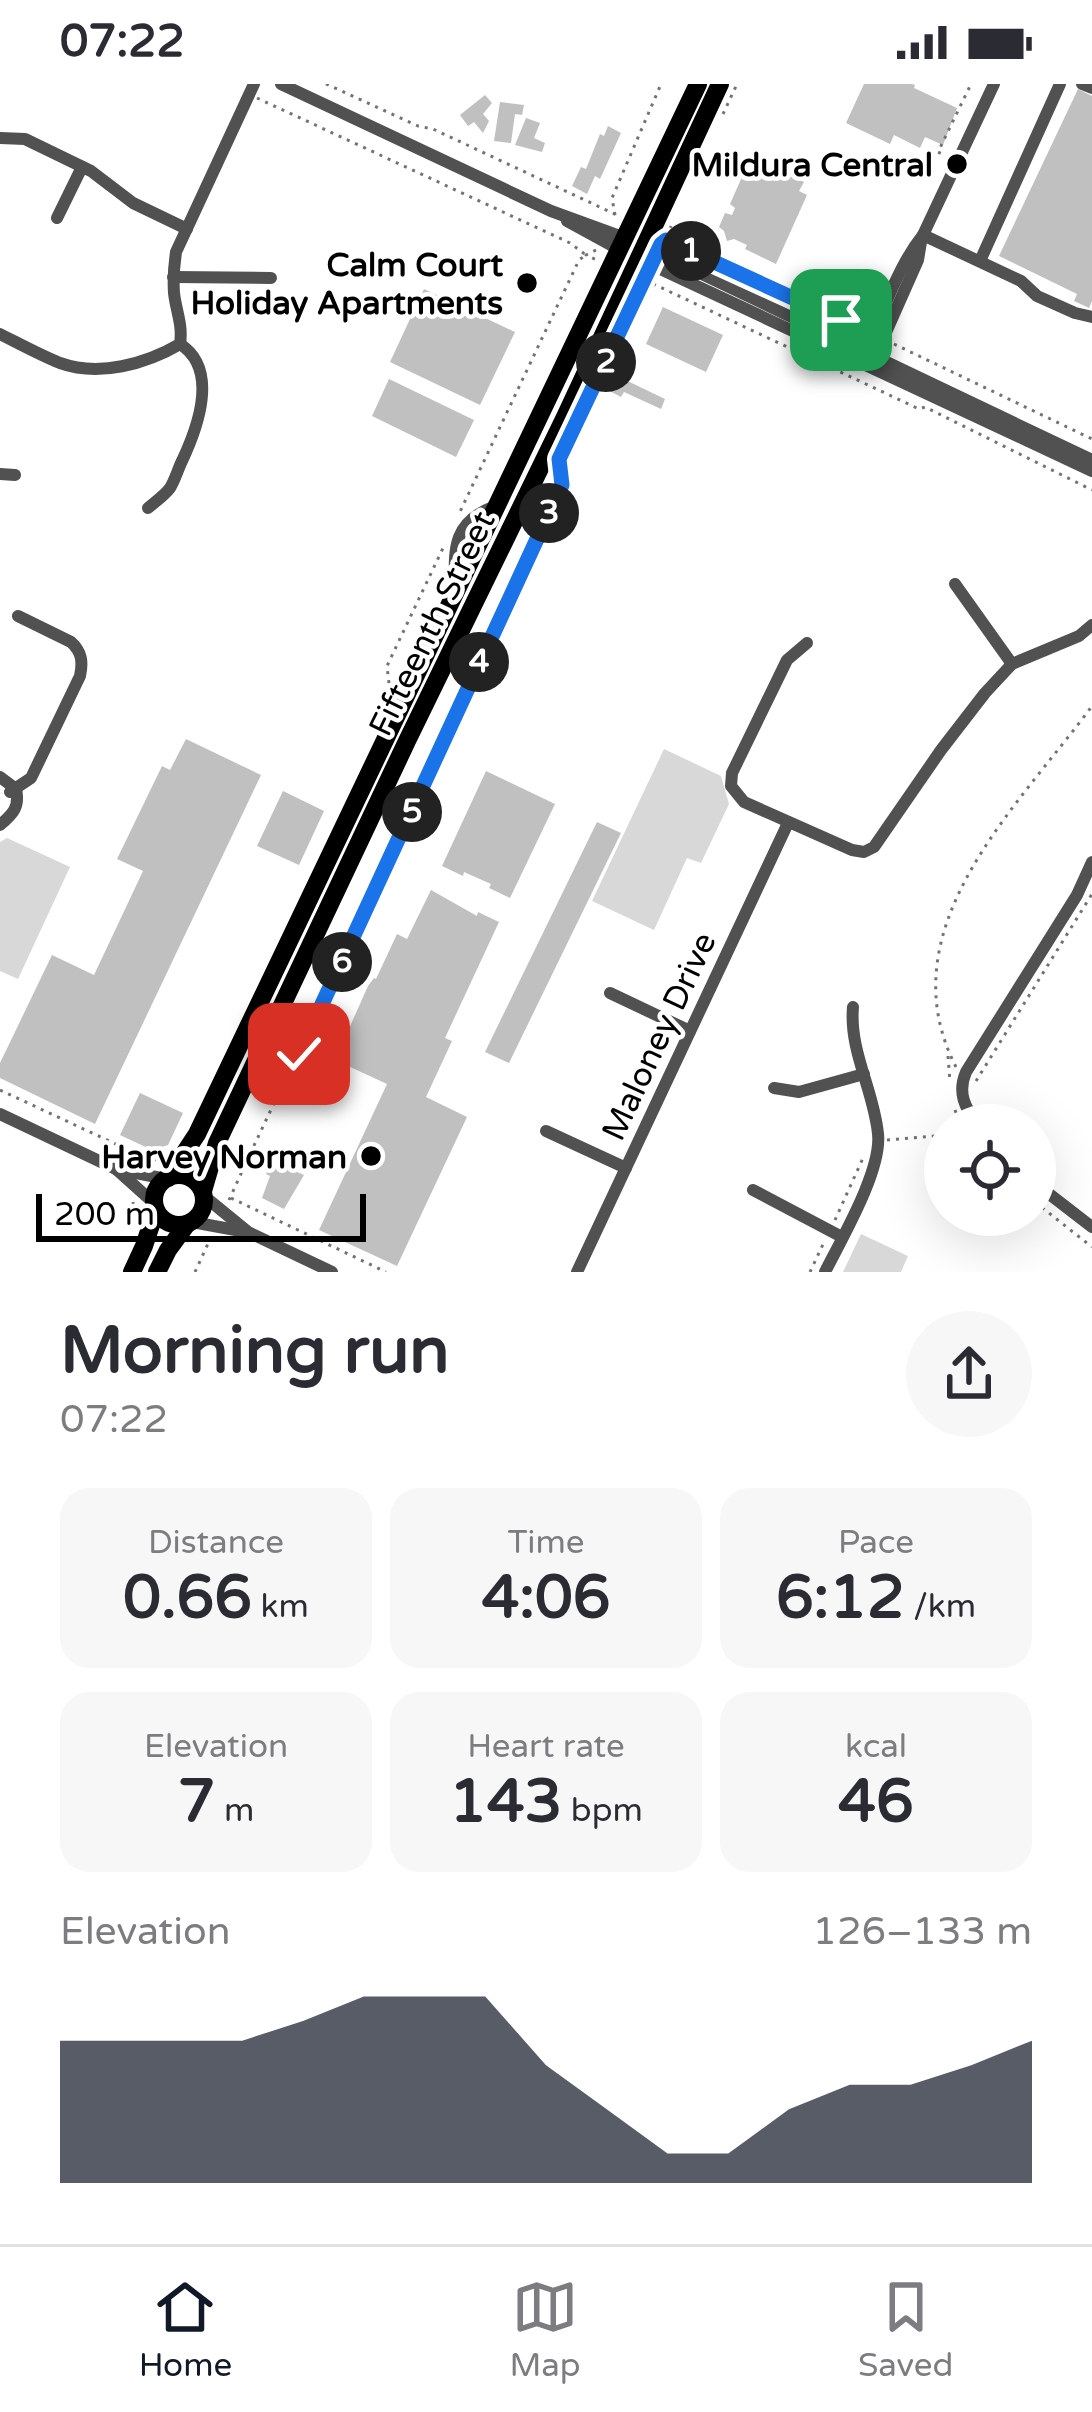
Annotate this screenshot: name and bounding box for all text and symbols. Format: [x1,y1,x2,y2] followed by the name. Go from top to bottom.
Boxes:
[60,15,185,69] text: 07:22
[692,146,933,185] place label: Mildura Central
[944,151,970,177] marker: Mildura Central
[661,221,721,281] pin: 1
[681,231,701,270] text: 1
[191,246,503,323] place label: Calm Court Holiday Apartments
[790,269,892,371] pin
[514,270,540,296] marker: Calm Court Holiday Apartments
[808,287,874,353] icon: arrive
[576,332,636,392] pin: 2
[596,342,616,381] text: 2
[519,483,579,543] pin: 3
[539,493,559,532] text: 3
[361,505,504,742] street label: Fifteenth Street
[449,632,509,692] pin: 4
[469,642,489,681] text: 4
[382,782,442,842] pin: 5
[402,792,422,831] text: 5
[594,926,725,1147] street label: Maloney Drive
[312,932,372,992] pin: 6
[332,942,352,981] text: 6
[248,1003,350,1105] pin
[266,1021,332,1087] icon: check
[924,1104,1056,1236] map controls
[924,1104,1056,1236] button: locate
[101,1138,347,1177] place label: Harvey Norman
[358,1143,384,1169] marker: Harvey Norman
[36,1188,366,1241] scale bar
[54,1195,155,1234] text: 200 m
[60,1311,450,1391] text: Morning run
[906,1311,1032,1437] button: share
[60,1396,168,1443] text: 07:22
[148,1523,284,1562] text: Distance
[508,1523,584,1562] text: Time
[838,1523,914,1562] text: Pace
[123,1562,252,1634] text: 0.66
[482,1562,610,1634] text: 4:06
[776,1562,905,1634] text: 6:12
[252,1587,309,1626] text: km
[905,1587,976,1626] text: /km
[144,1727,288,1766] text: Elevation
[467,1727,625,1766] text: Heart rate
[845,1727,907,1766] text: kcal
[178,1766,215,1838] text: 7
[449,1766,562,1838] text: 143
[838,1766,914,1838] text: 46
[215,1791,254,1830] text: m
[562,1791,643,1830] text: bpm
[60,1908,230,1955] text: Elevation
[812,1908,1032,1955] text: 126–133 m
[139,2274,232,2385] tab: Home
[509,2274,581,2385] tab: Map
[858,2274,953,2385] tab: Saved

